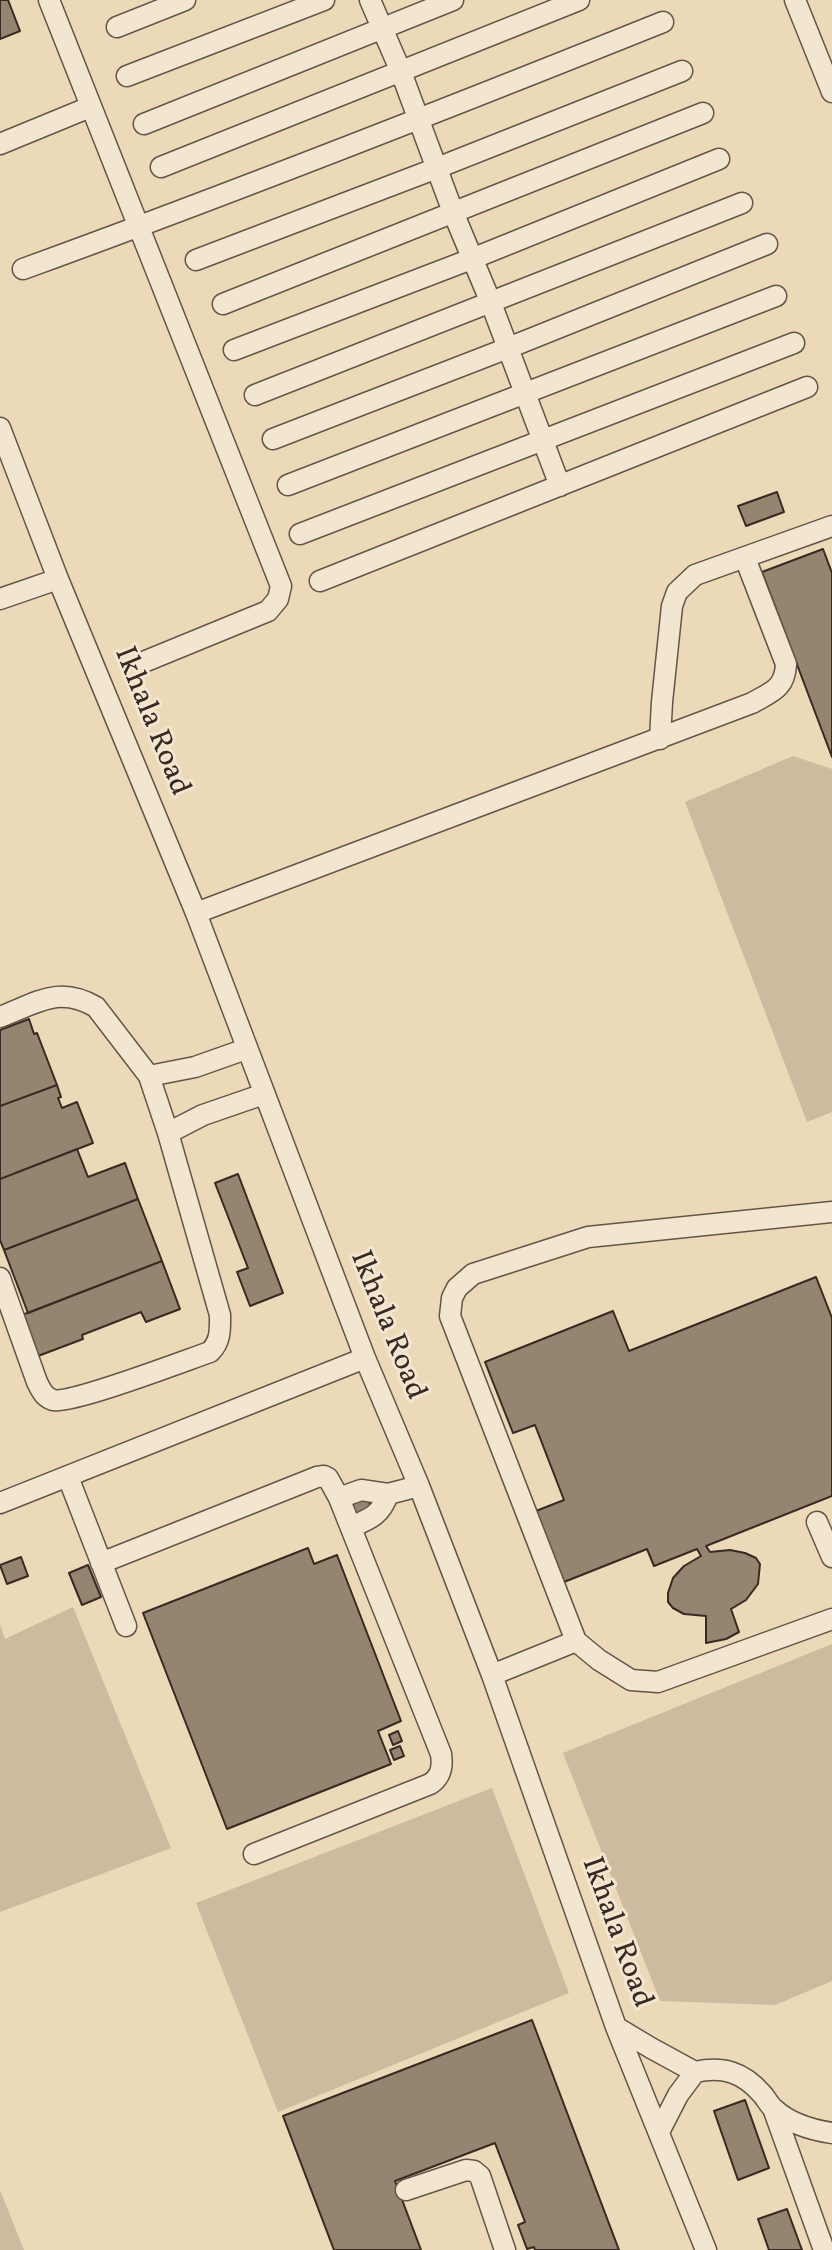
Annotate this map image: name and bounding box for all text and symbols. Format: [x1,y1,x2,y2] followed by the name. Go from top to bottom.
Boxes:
[104,642,196,802] street label: Ikhala Road
[340,1246,432,1406] street label: Ikhala Road
[571,1853,659,2013] street label: Ikhala Road

